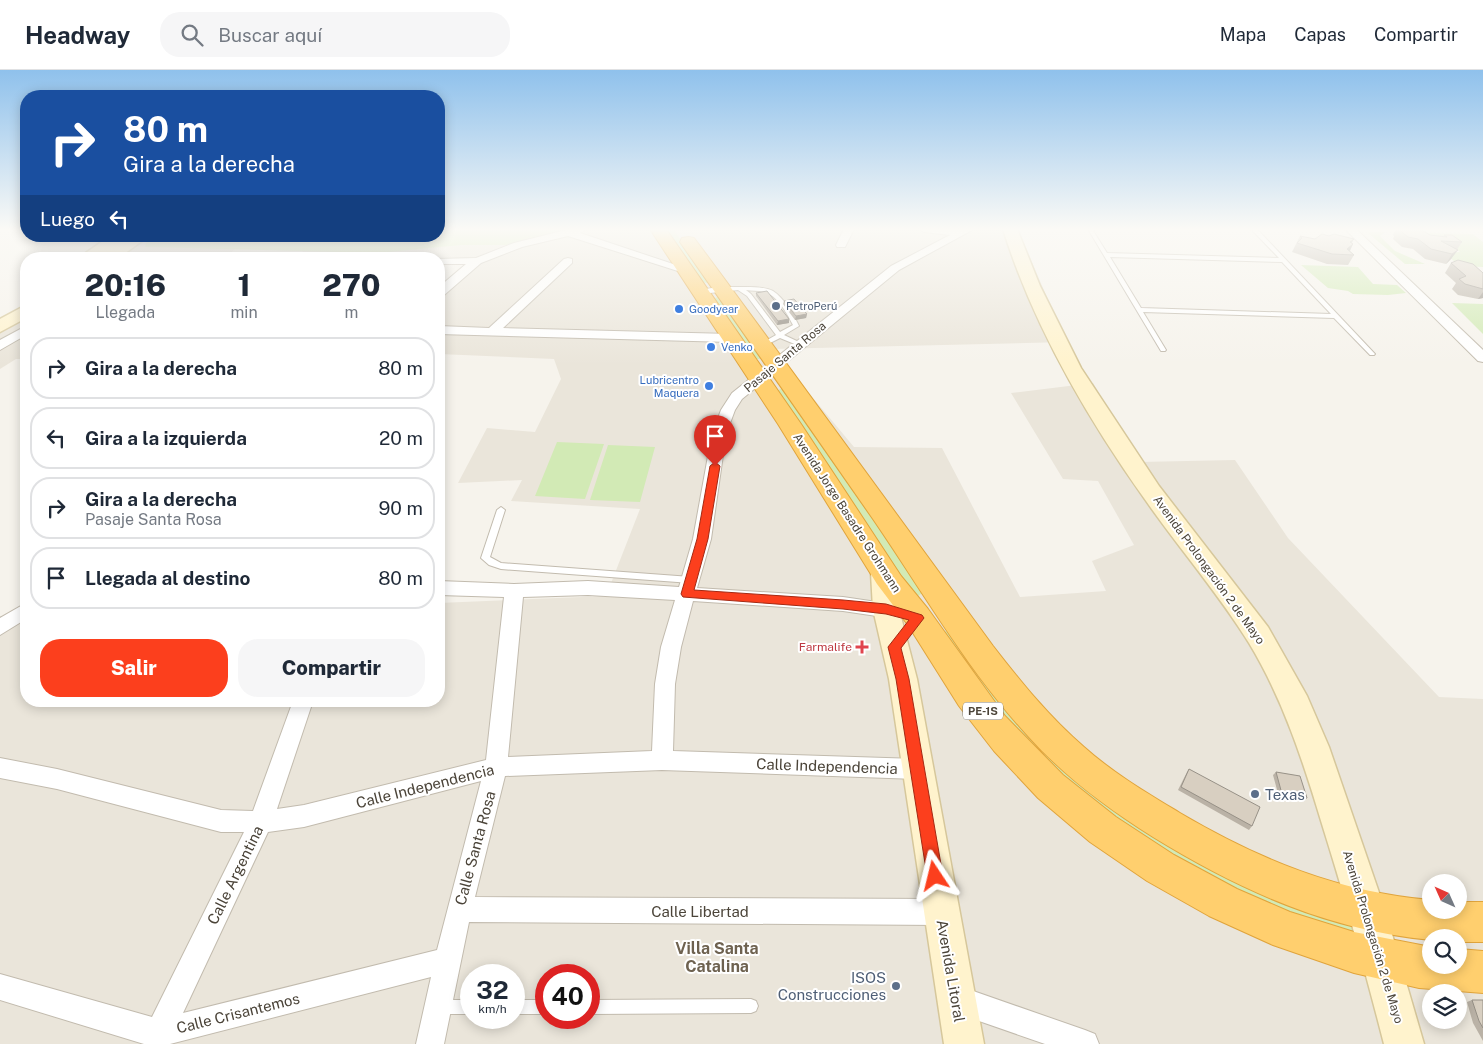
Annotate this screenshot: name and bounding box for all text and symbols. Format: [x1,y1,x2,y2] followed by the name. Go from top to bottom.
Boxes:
[160,12,510,57] search box
[25,21,130,49] text: Headway
[178,21,206,49] icon: search
[218,24,322,46] text: Buscar aquí
[1220,24,1266,45] text: Mapa
[1294,24,1346,45] text: Capas
[1374,24,1458,45] text: Compartir
[123,109,208,150] text: 80 m
[40,110,105,175] icon: right
[123,151,295,177] text: Gira a la derecha
[105,205,133,233] icon: left
[40,208,95,230] text: Luego
[84,267,166,303] text: 20:16
[238,267,251,303] text: 1
[322,267,381,303] text: 270
[770,300,782,312] marker: PetroPerú
[786,300,837,312] place label: PetroPerú
[95,303,155,322] text: Llegada
[231,303,258,322] text: min
[344,303,358,322] text: m
[673,303,685,315] marker: Goodyear
[689,303,738,315] place label: Goodyear
[741,319,829,395] street label: Pasaje Santa Rosa
[705,341,717,353] marker: Venko
[721,341,753,353] place label: Venko
[42,354,70,382] icon: right
[85,357,237,379] text: Gira a la derecha
[378,357,423,379] text: 80 m
[640,374,699,399] place label: Lubricentro Maquera
[703,380,715,392] marker: Lubricentro Maquera
[694,415,736,466] pin
[701,422,729,450] icon: arrive
[42,424,70,452] icon: left
[85,427,247,449] text: Gira a la izquierda
[379,427,423,449] text: 20 m
[790,431,904,595] street label: Avenida Jorge Basadre Grohmann
[85,488,237,510] text: Gira a la derecha
[1150,493,1268,647] street label: Avenida Prolongación 2 de Mayo
[42,494,70,522] icon: right
[379,497,423,519] text: 90 m
[85,510,222,529] text: Pasaje Santa Rosa
[42,564,70,592] icon: arrive
[85,567,250,589] text: Llegada al destino
[378,567,423,589] text: 80 m
[40,639,228,697] button: Salir
[238,639,425,697] button: Compartir
[799,640,852,654] place label: Farmalife
[856,641,868,653] marker: Farmalife
[963,702,1003,719] road number: PE-1S
[756,755,898,777] street label: Calle Independencia
[354,761,496,811] street label: Calle Independencia
[1265,786,1305,803] place label: Texas
[1249,788,1261,800] marker: Texas
[452,789,498,907] street label: Calle Santa Rosa
[204,823,266,927] street label: Calle Argentina
[908,849,960,901] position arrow
[1340,849,1406,1025] street label: Avenida Prolongación 2 de Mayo
[1422,874,1468,919] north arrow
[1422,874,1467,1029] map controls
[651,903,749,920] street label: Calle Libertad
[934,918,968,1024] street label: Avenida Litoral
[1422,929,1467,974] button: search
[675,939,759,976] district label: Villa Santa Catalina
[535,964,600,1029] speed limit sign: 40
[778,969,886,1003] place label: ISOS Construcciones
[476,975,509,1005] text: 32
[890,980,902,992] marker: ISOS Construcciones
[1422,984,1467,1029] button: layers
[175,989,301,1037] street label: Calle Crisantemos
[478,1002,507,1016] text: km/h

